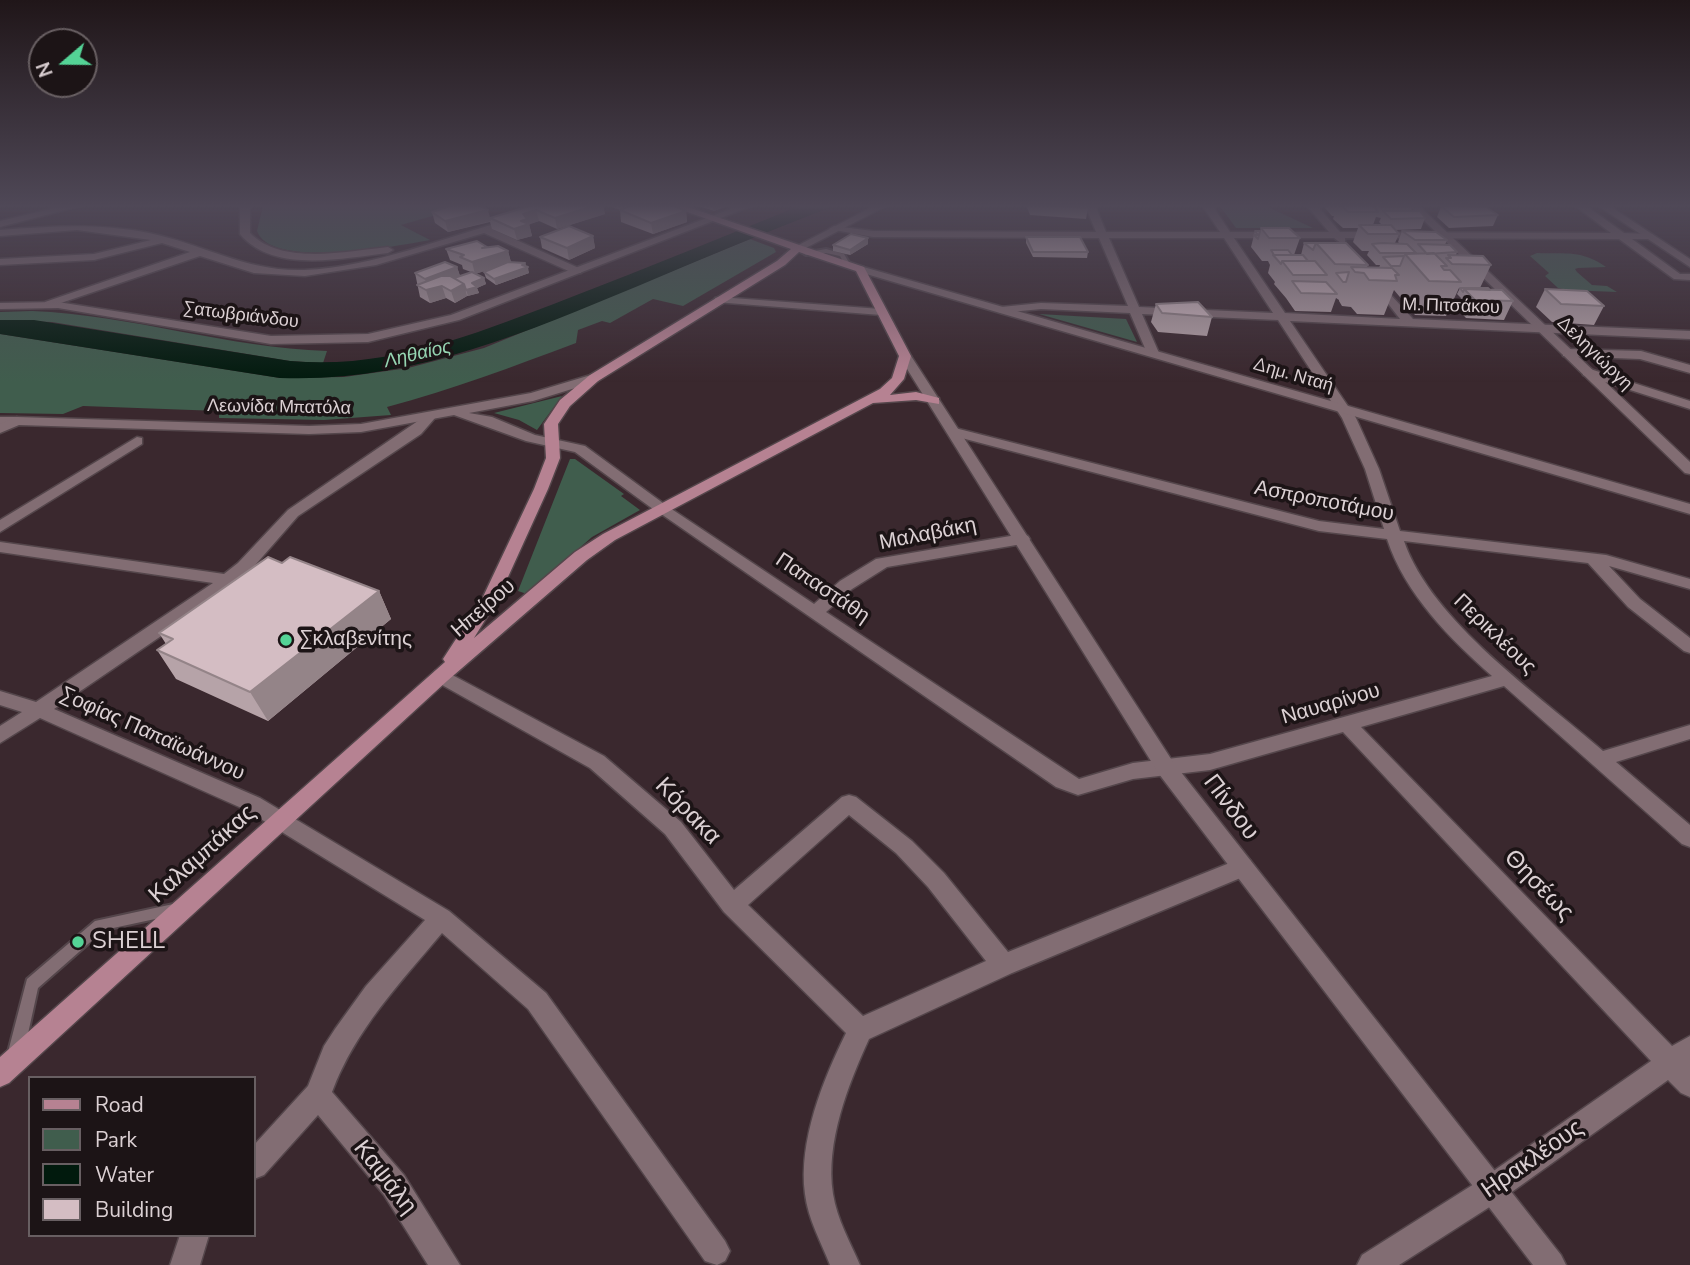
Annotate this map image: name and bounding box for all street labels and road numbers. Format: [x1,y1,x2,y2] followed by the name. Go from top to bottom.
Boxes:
[1402,295,1500,319] street label: Μ. Πιτσάκου
[182,298,300,334] street label: Σατωβριάνδου
[1552,313,1636,395] street label: Δεληγιώργη
[1250,354,1336,398] street label: Δημ. Νταή
[207,396,351,420] street label: Λεωνίδα Μπατόλα
[1252,476,1396,528] street label: Ασπροποτάμου
[877,513,979,557] street label: Μαλαβάκη
[770,548,874,630] street label: Παπαστάθη
[447,574,521,644] street label: Ηπείρου
[1448,590,1540,680] street label: Περικλέους
[1279,679,1383,731] street label: Ναυαρίνου
[56,683,248,787] street label: Σοφίας Παπαϊωάννου
[1196,770,1264,846] street label: Πίνδου
[648,772,726,852] street label: Κόρακα
[144,800,262,910] street label: Καλαμπάκας
[1497,844,1579,928] street label: Θησέως
[1477,1114,1589,1206] street label: Ηρακλέους
[346,1135,422,1221] street label: Καψάλη

